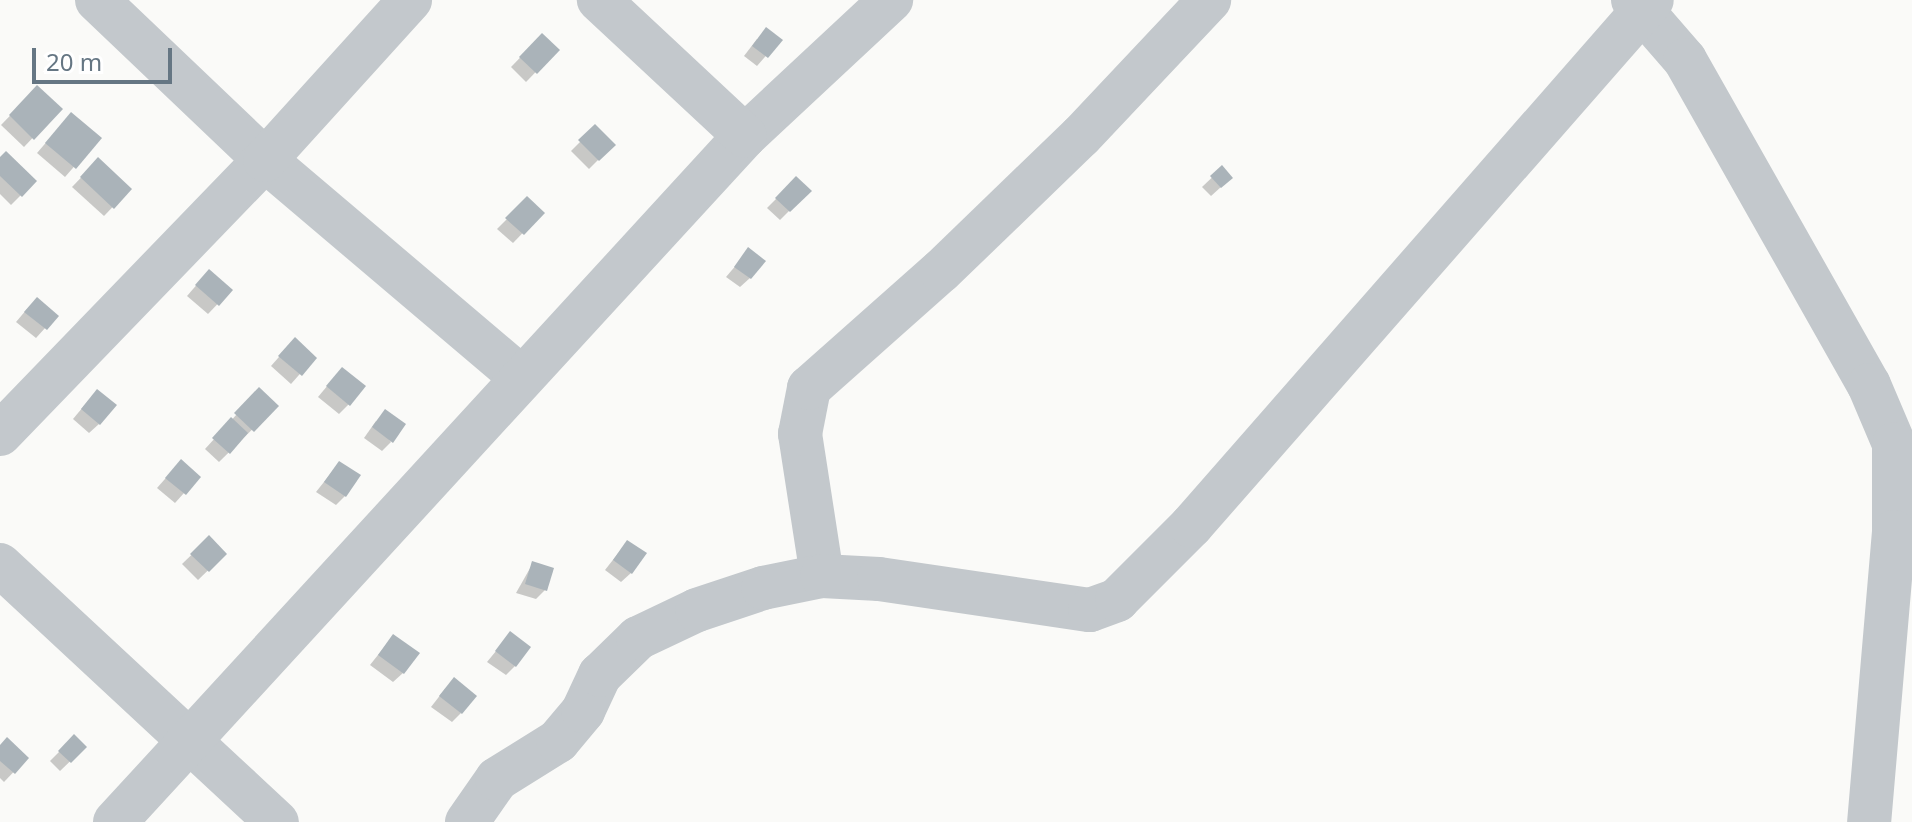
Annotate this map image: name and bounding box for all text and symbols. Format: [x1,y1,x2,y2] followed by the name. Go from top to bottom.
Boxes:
[36,32,176,82] scale bar
[46,45,102,78] text: 20 m

